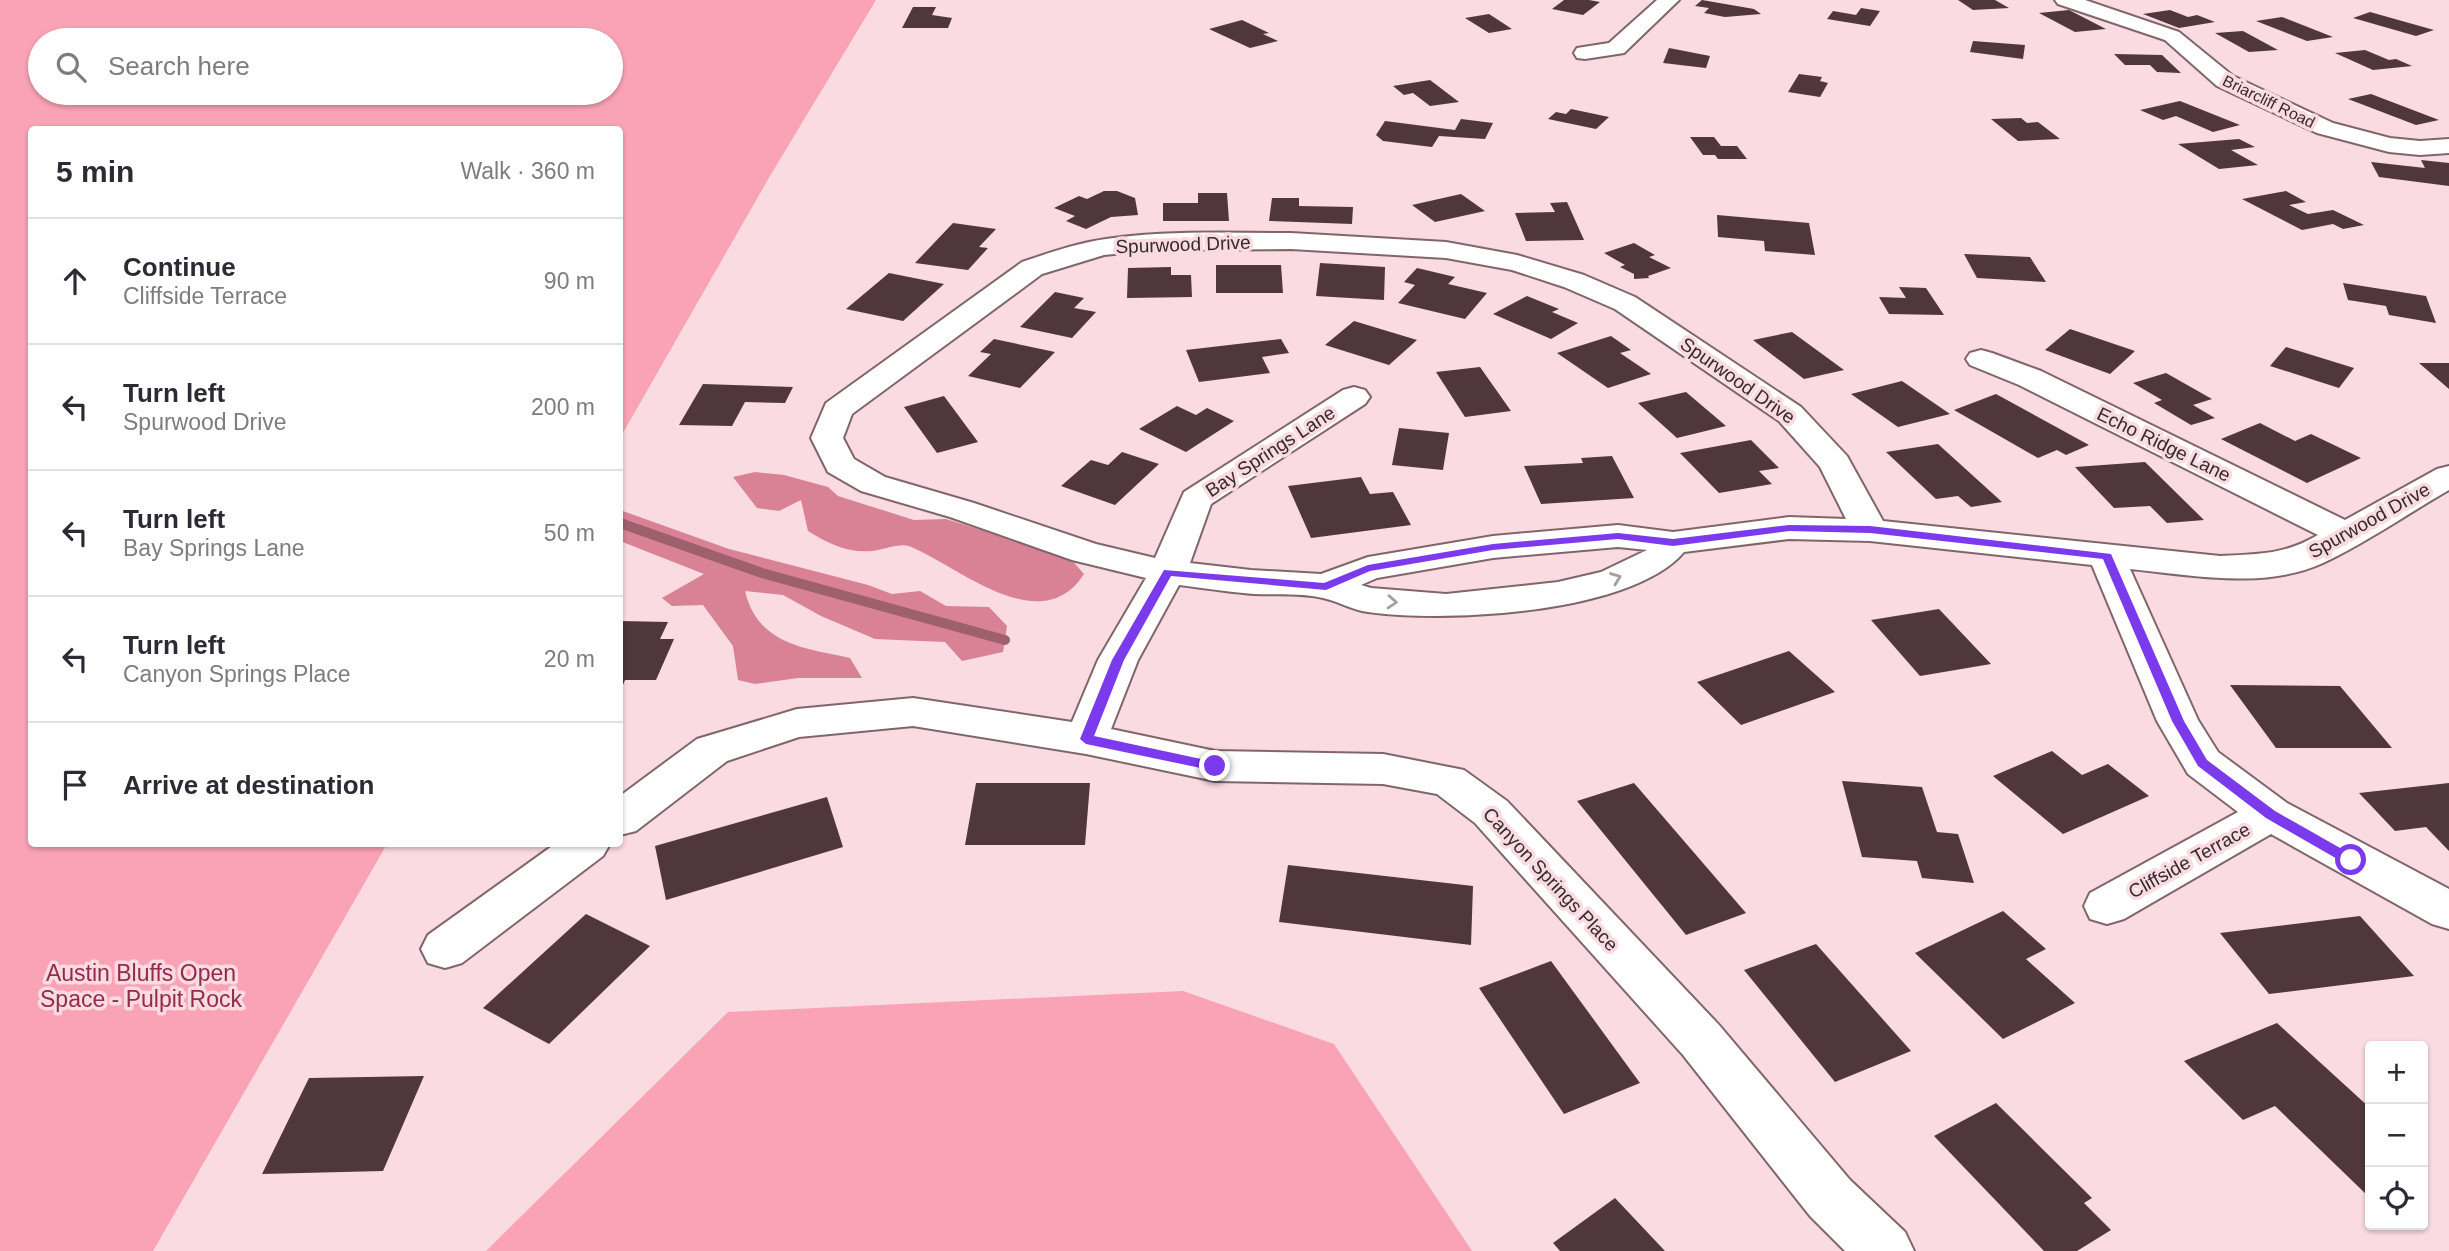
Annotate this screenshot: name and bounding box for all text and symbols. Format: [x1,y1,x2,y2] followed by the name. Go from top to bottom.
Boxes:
[28,28,623,105] search box
[52,48,90,86] icon: search
[108,51,250,81] text: Search here
[2220,72,2318,131] street label: Briarcliff Road
[56,155,134,188] text: 5 min
[460,158,595,184] text: Walk · 360 m
[1115,232,1251,257] street label: Spurwood Drive
[123,252,236,282] text: Continue
[56,262,94,300] icon: ahead
[544,268,595,294] text: 90 m
[123,283,287,309] text: Cliffside Terrace
[1676,333,1799,428] street label: Spurwood Drive
[123,378,225,408] text: Turn left
[56,388,94,426] icon: left
[531,394,595,420] text: 200 m
[1202,402,1339,501] street label: Bay Springs Lane
[2094,403,2234,486] street label: Echo Ridge Lane
[123,409,287,435] text: Spurwood Drive
[2305,478,2433,562] street label: Spurwood Drive
[123,504,225,534] text: Turn left
[56,514,94,552] icon: left
[544,520,595,546] text: 50 m
[123,535,305,561] text: Bay Springs Lane
[1609,573,1621,587] one-way arrow
[1386,594,1397,609] one-way arrow
[123,630,225,660] text: Turn left
[56,640,94,678] icon: left
[544,646,595,672] text: 20 m
[123,661,351,687] text: Canyon Springs Place
[1199,750,1230,781] route end
[56,766,94,804] icon: arrive
[123,770,374,800] text: Arrive at destination
[1479,803,1622,955] street label: Canyon Springs Place
[2125,818,2254,902] street label: Cliffside Terrace
[2335,844,2366,875] route start
[40,960,242,1012] park label: Austin Bluffs Open Space - Pulpit Rock
[2365,1041,2428,1230] map controls
[2365,1041,2428,1104] button: +
[2365,1104,2428,1167] button: −
[2365,1167,2428,1230] button: locate

